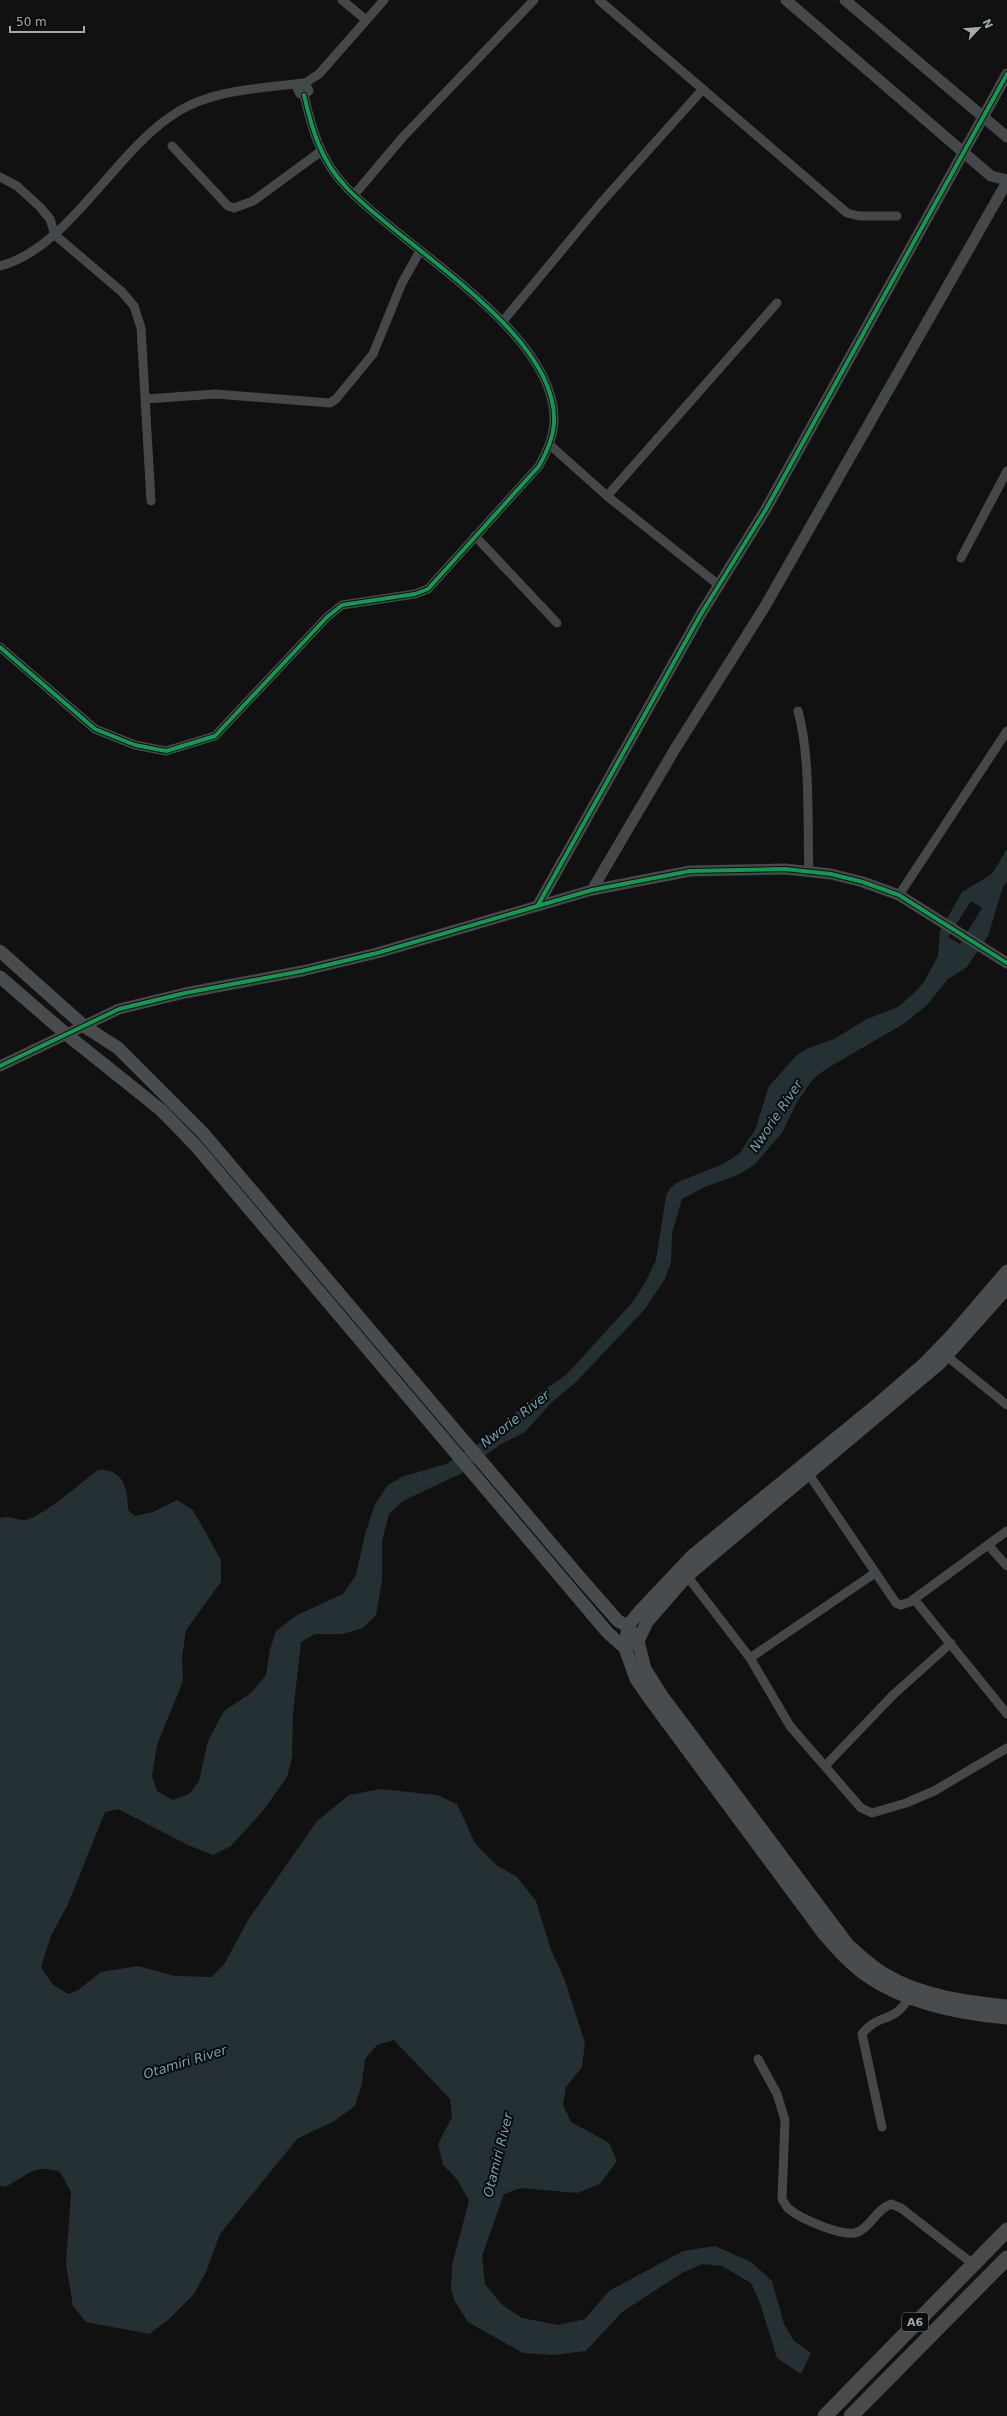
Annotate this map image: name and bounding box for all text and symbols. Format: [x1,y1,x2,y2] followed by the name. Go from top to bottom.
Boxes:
[10,8,84,34] scale bar
[959,8,999,48] north arrow
[16,15,47,29] text: 50 m
[980,17,995,31] text: N
[747,1076,806,1155] water label: Nworie River
[478,1386,554,1450] water label: Nworie River
[142,2042,230,2082] water label: Otamiri River
[480,2110,516,2199] water label: Otamiri River
[902,2313,928,2331] road number: A6

